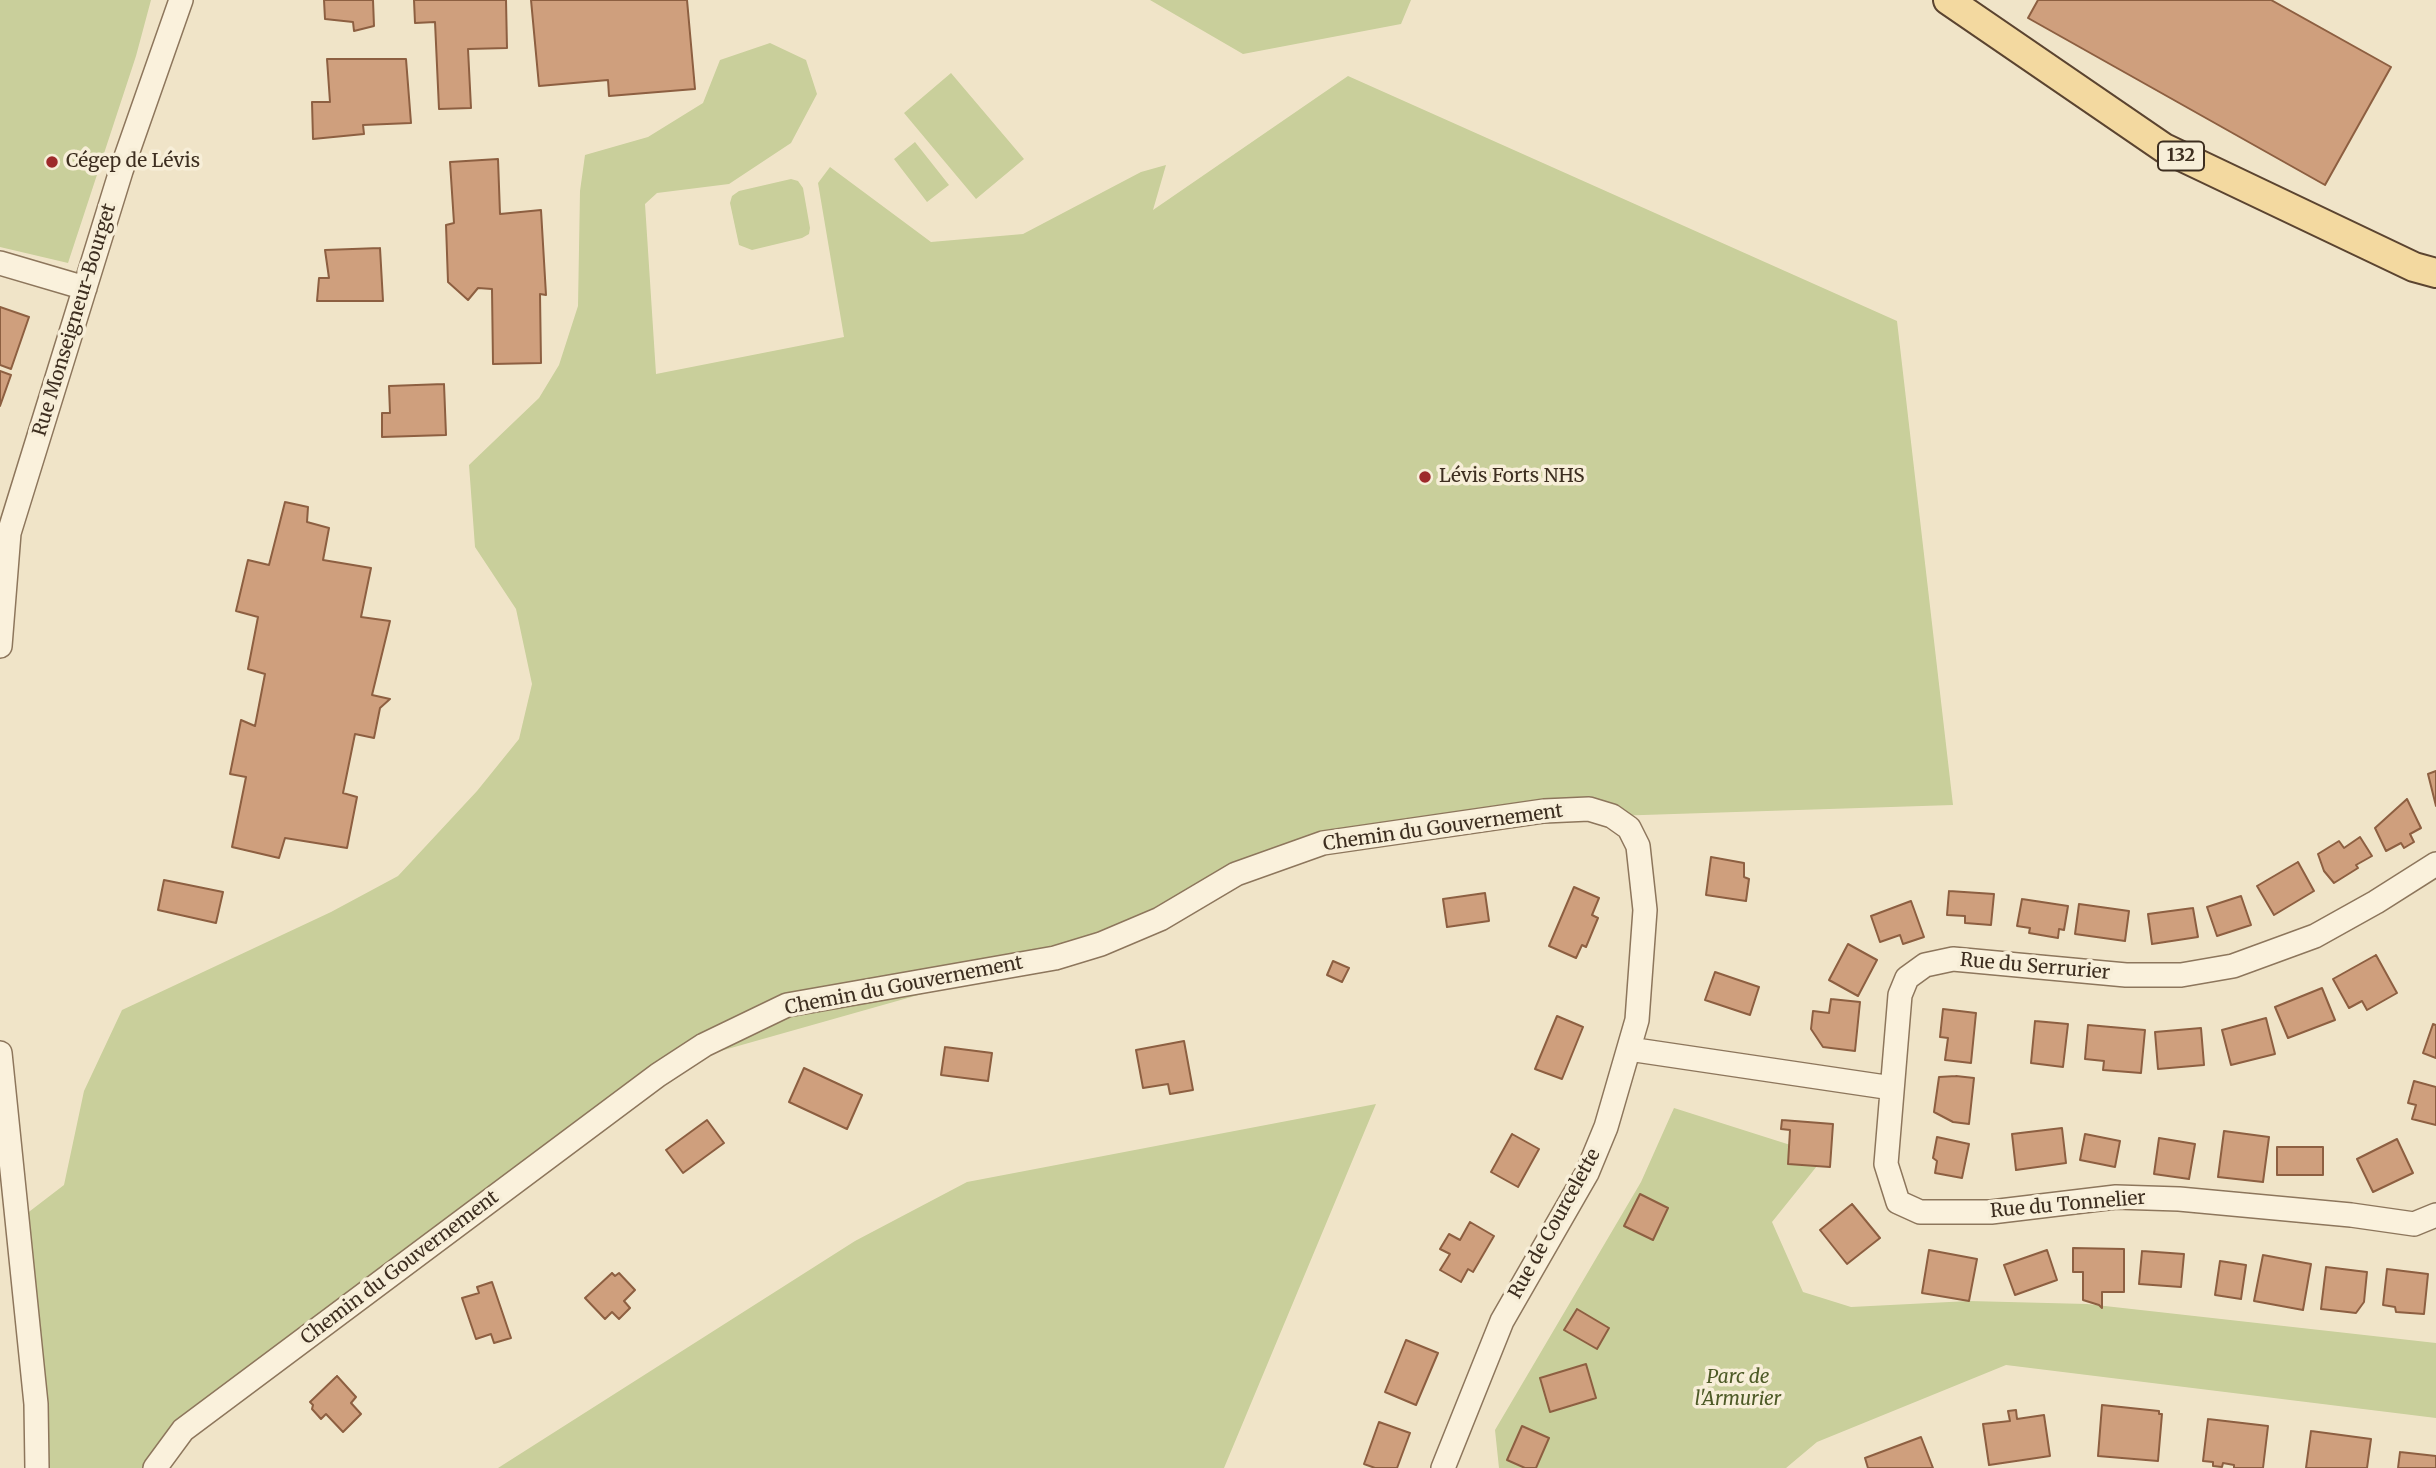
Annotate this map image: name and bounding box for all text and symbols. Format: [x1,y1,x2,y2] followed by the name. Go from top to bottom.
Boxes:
[2158,141,2204,170] road number: 132
[66,151,200,173] place label: Cégep de Lévis
[44,154,60,170] marker: Cégep de Lévis
[29,201,121,439] street label: Rue Monseigneur-Bourget
[1439,466,1585,488] place label: Lévis Forts NHS
[1417,469,1433,485] marker: Lévis Forts NHS
[1322,800,1564,856] street label: Chemin du Gouvernement
[1959,949,2111,985] street label: Rue du Serrurier
[783,952,1025,1020] street label: Chemin du Gouvernement
[1504,1145,1606,1303] street label: Rue de Courcelette
[297,1186,503,1350] street label: Chemin du Gouvernement
[1989,1187,2147,1223] street label: Rue du Tonnelier
[1695,1367,1781,1411] park label: Parc de l'Armurier

